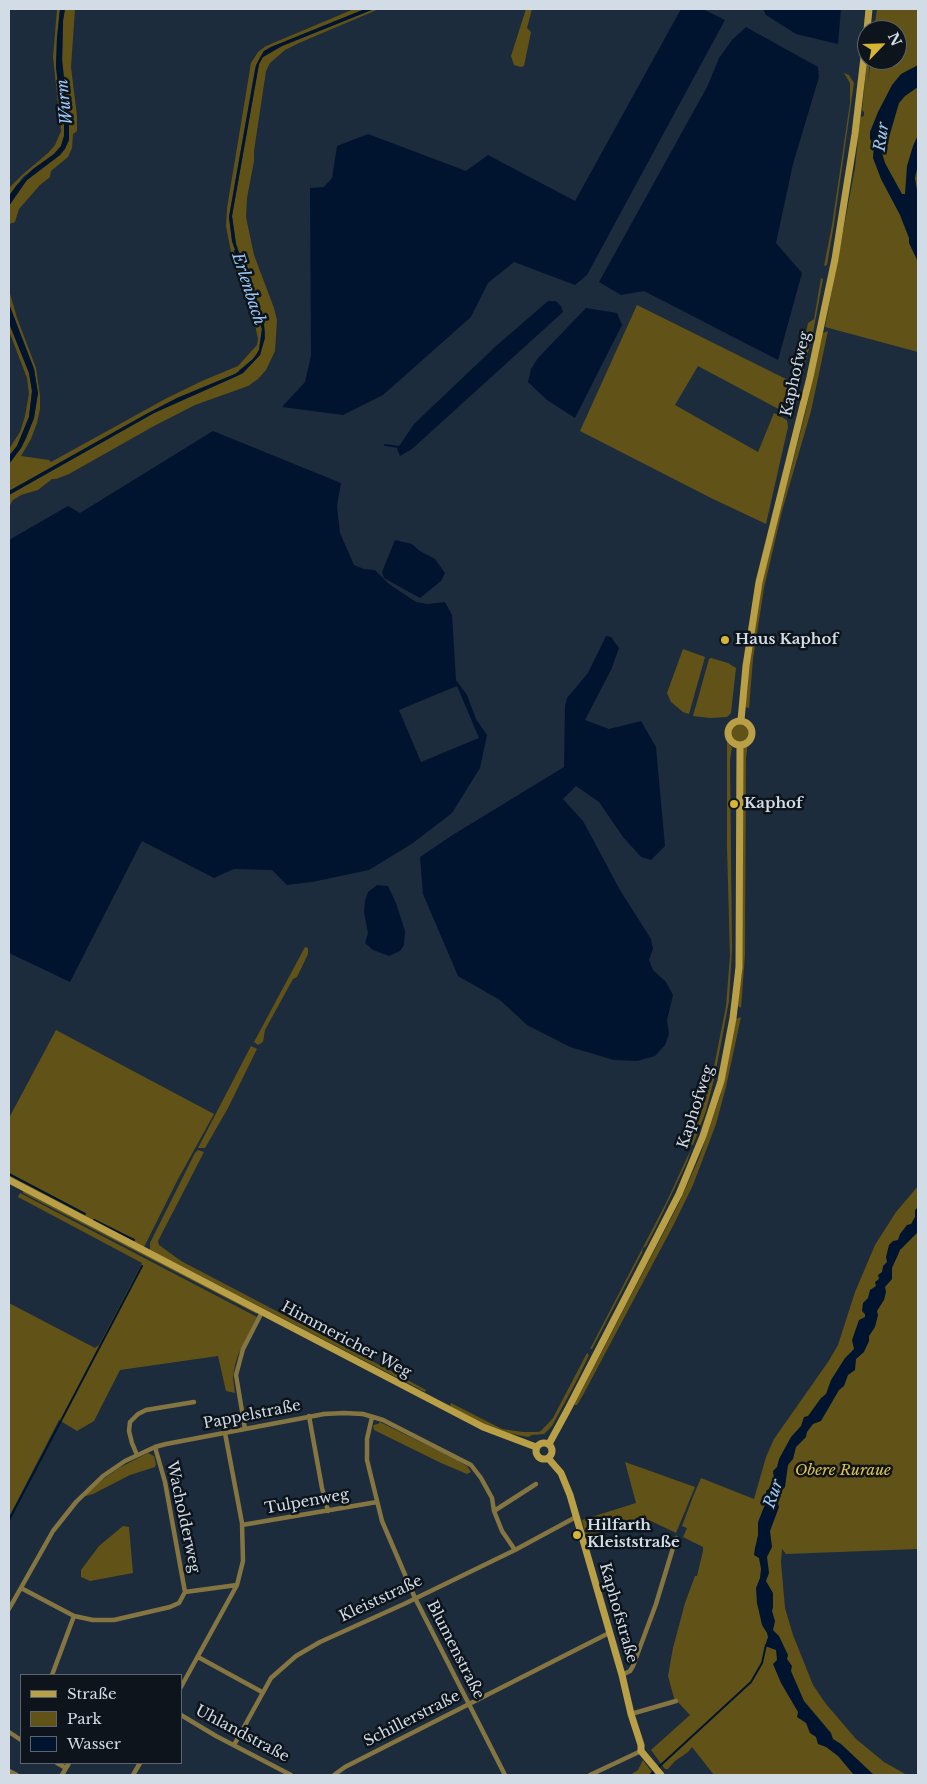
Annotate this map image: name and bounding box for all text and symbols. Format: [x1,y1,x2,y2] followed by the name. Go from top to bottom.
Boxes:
[857,20,907,70] north arrow
[884,30,906,49] text: N
[53,78,77,126] water label: Wurm
[870,121,894,153] water label: Rur
[227,250,269,328] water label: Erlenbach
[777,330,815,418] street label: Kaphofweg
[735,631,838,649] place label: Haus Kaphof
[719,634,731,646] marker: Haus Kaphof
[744,795,803,813] place label: Kaphof
[728,798,740,810] marker: Kaphof
[674,1063,718,1151] street label: Kaphofweg
[278,1298,414,1382] street label: Himmericher Weg
[202,1397,302,1433] street label: Pappelstraße
[162,1460,204,1574] street label: Wacholderweg
[795,1462,891,1480] park label: Obere Ruraue
[760,1477,788,1511] water label: Rur
[264,1486,350,1518] street label: Tulpenweg
[587,1517,680,1552] place label: Hilfarth Kleiststraße
[571,1529,583,1541] marker: Hilfarth Kleiststraße
[595,1561,641,1665] street label: Kaphofstraße
[337,1572,425,1626] street label: Kleiststraße
[422,1598,488,1702] street label: Blumenstraße
[20,1674,182,1764] legend
[67,1684,117,1703] text: Straße
[361,1687,463,1751] street label: Schillerstraße
[192,1702,292,1766] street label: Uhlandstraße
[67,1709,102,1728] text: Park
[67,1734,121,1753] text: Wasser

